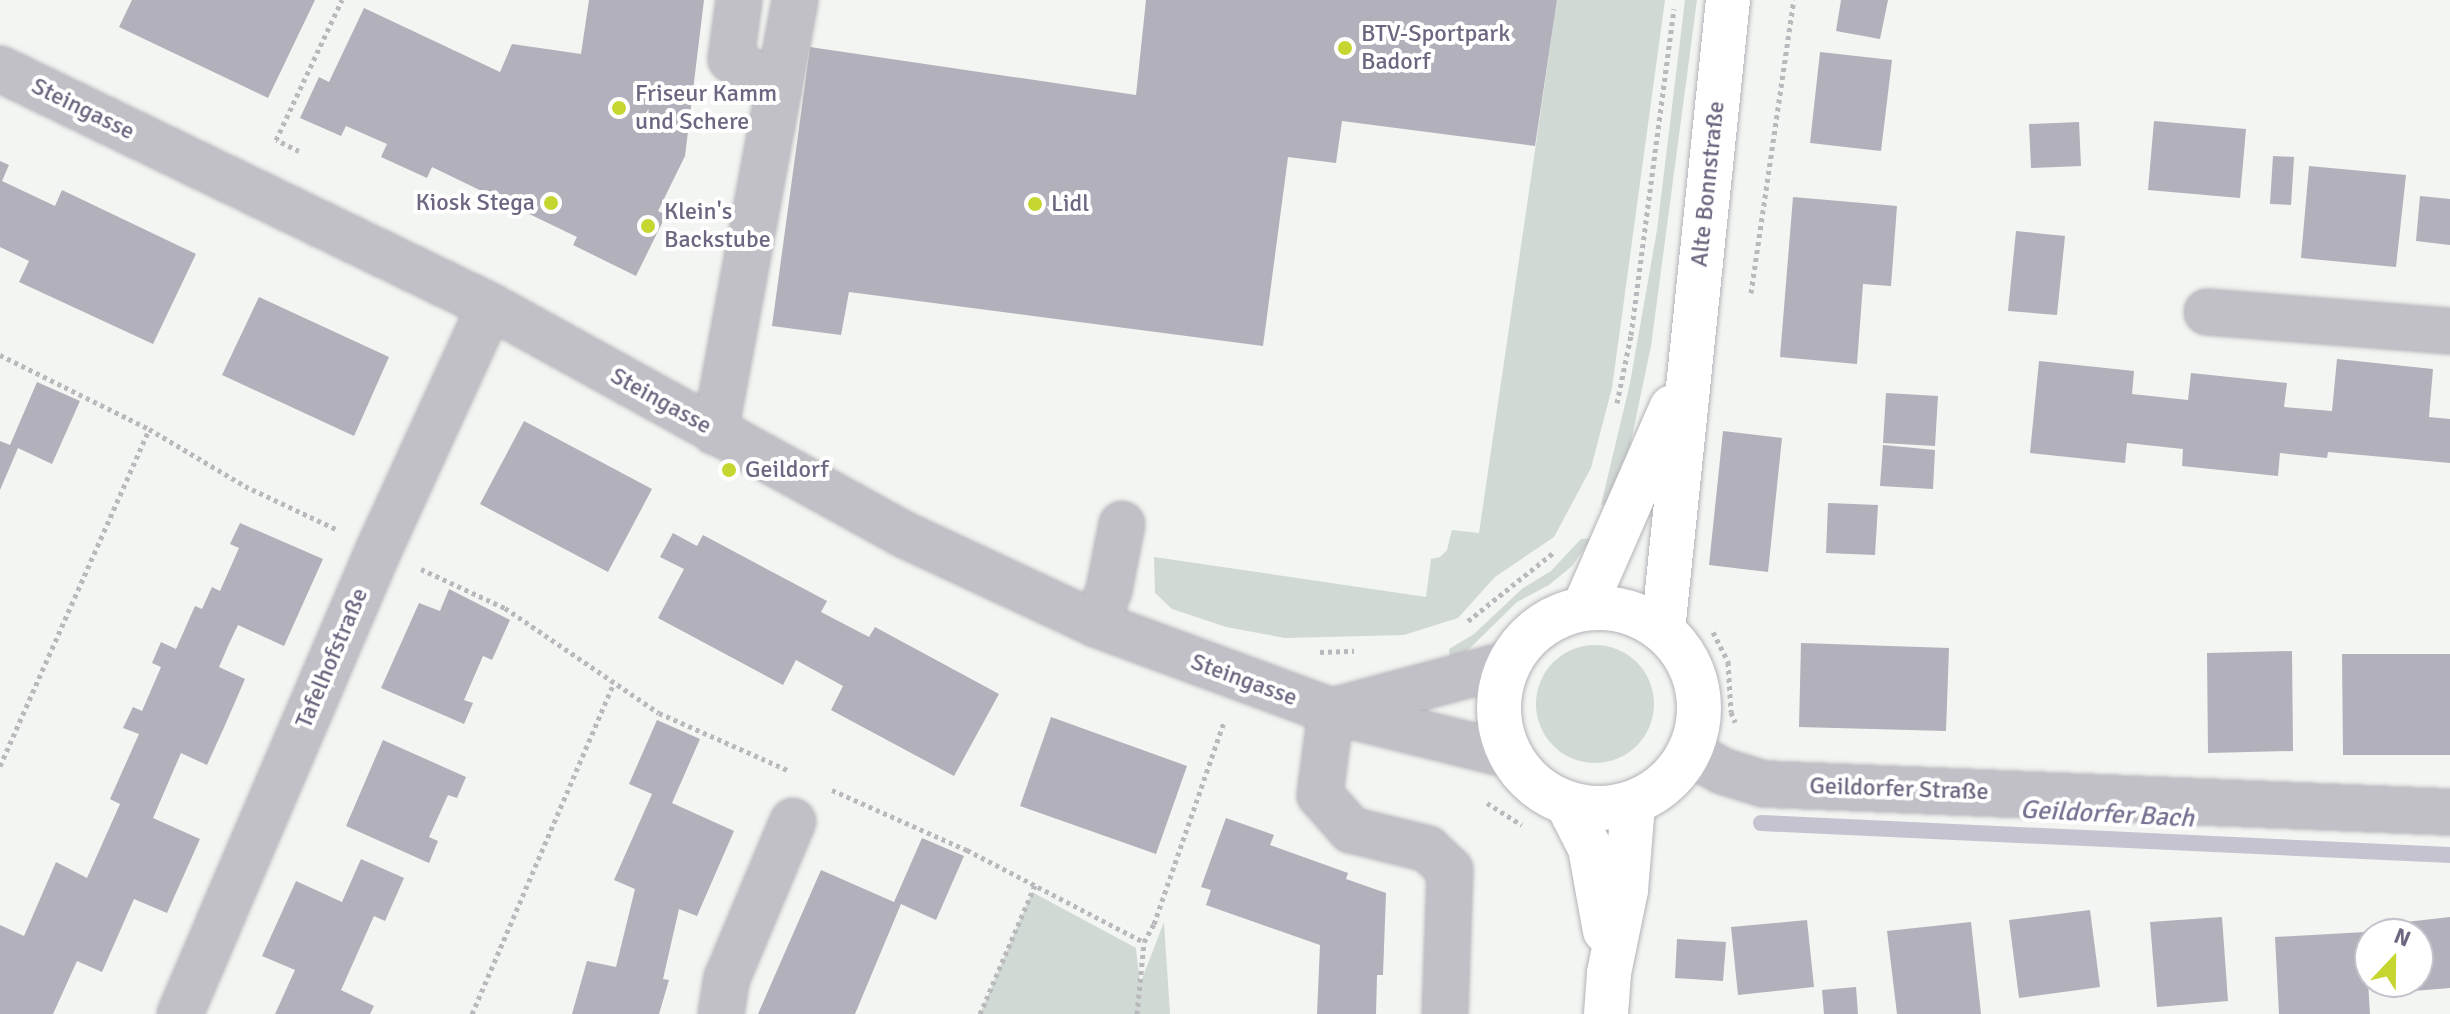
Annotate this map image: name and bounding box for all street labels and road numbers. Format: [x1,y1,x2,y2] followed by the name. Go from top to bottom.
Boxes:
[27,72,139,146] street label: Steingasse
[1685,100,1731,268] street label: Alte Bonnstraße
[605,362,717,440] street label: Steingasse
[290,584,374,732] street label: Tafelhofstraße
[1187,647,1301,713] street label: Steingasse
[1809,771,1989,807] street label: Geildorfer Straße

